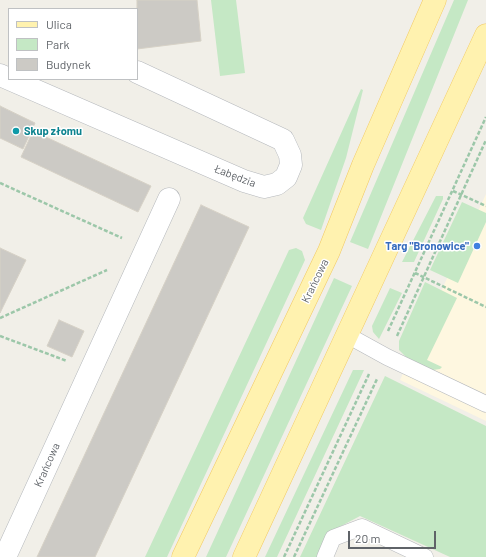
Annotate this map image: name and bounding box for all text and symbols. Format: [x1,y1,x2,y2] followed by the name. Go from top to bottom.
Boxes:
[8,8,138,80] legend
[46,17,72,31] text: Ulica
[46,37,70,51] text: Park
[46,57,91,71] text: Budynek
[24,124,82,138] place label: Skup złomu
[11,126,21,136] marker: Skup złomu
[212,162,258,190] street label: Łabędzia
[385,239,469,253] place label: Targ "Bronowice"
[472,241,482,251] marker: Targ "Bronowice"
[299,257,331,305] street label: Krańcowa
[31,441,63,489] street label: Krańcowa
[350,523,438,549] scale bar
[355,531,381,545] text: 20 m

